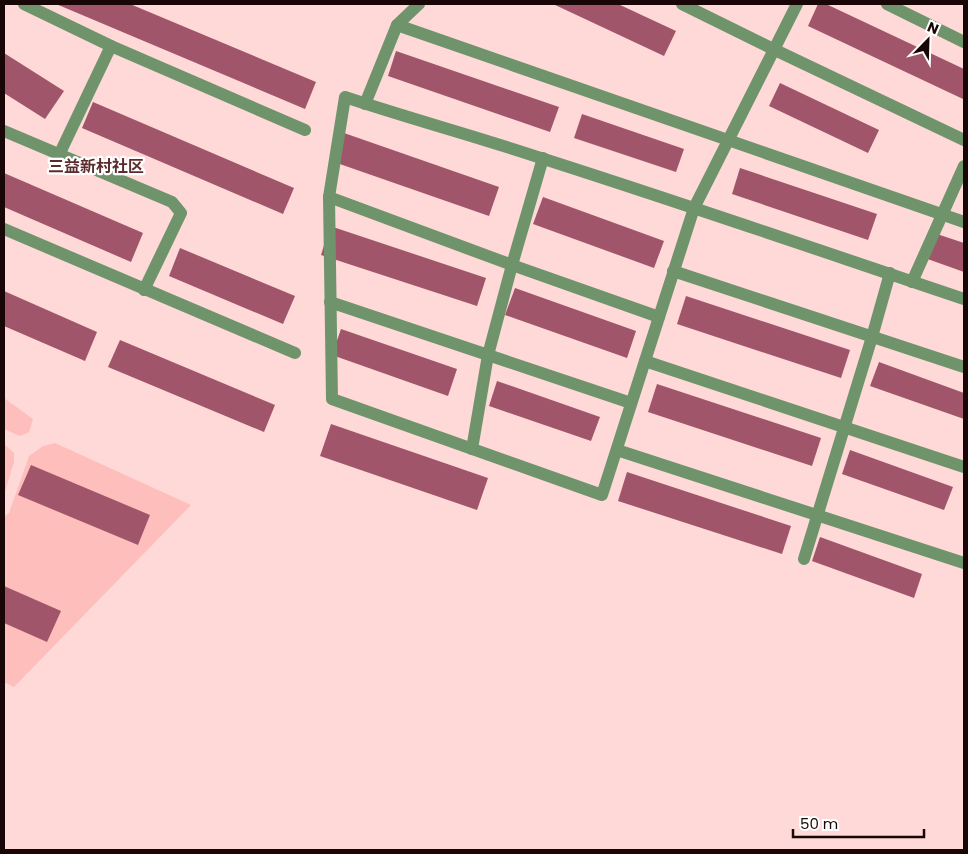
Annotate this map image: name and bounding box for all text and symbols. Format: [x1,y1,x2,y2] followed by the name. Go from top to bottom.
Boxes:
[903,15,953,65] north arrow
[924,17,942,39] text: N
[48,155,144,178] district label: 三益新村社区
[793,806,924,838] scale bar
[800,813,838,834] text: 50 m

